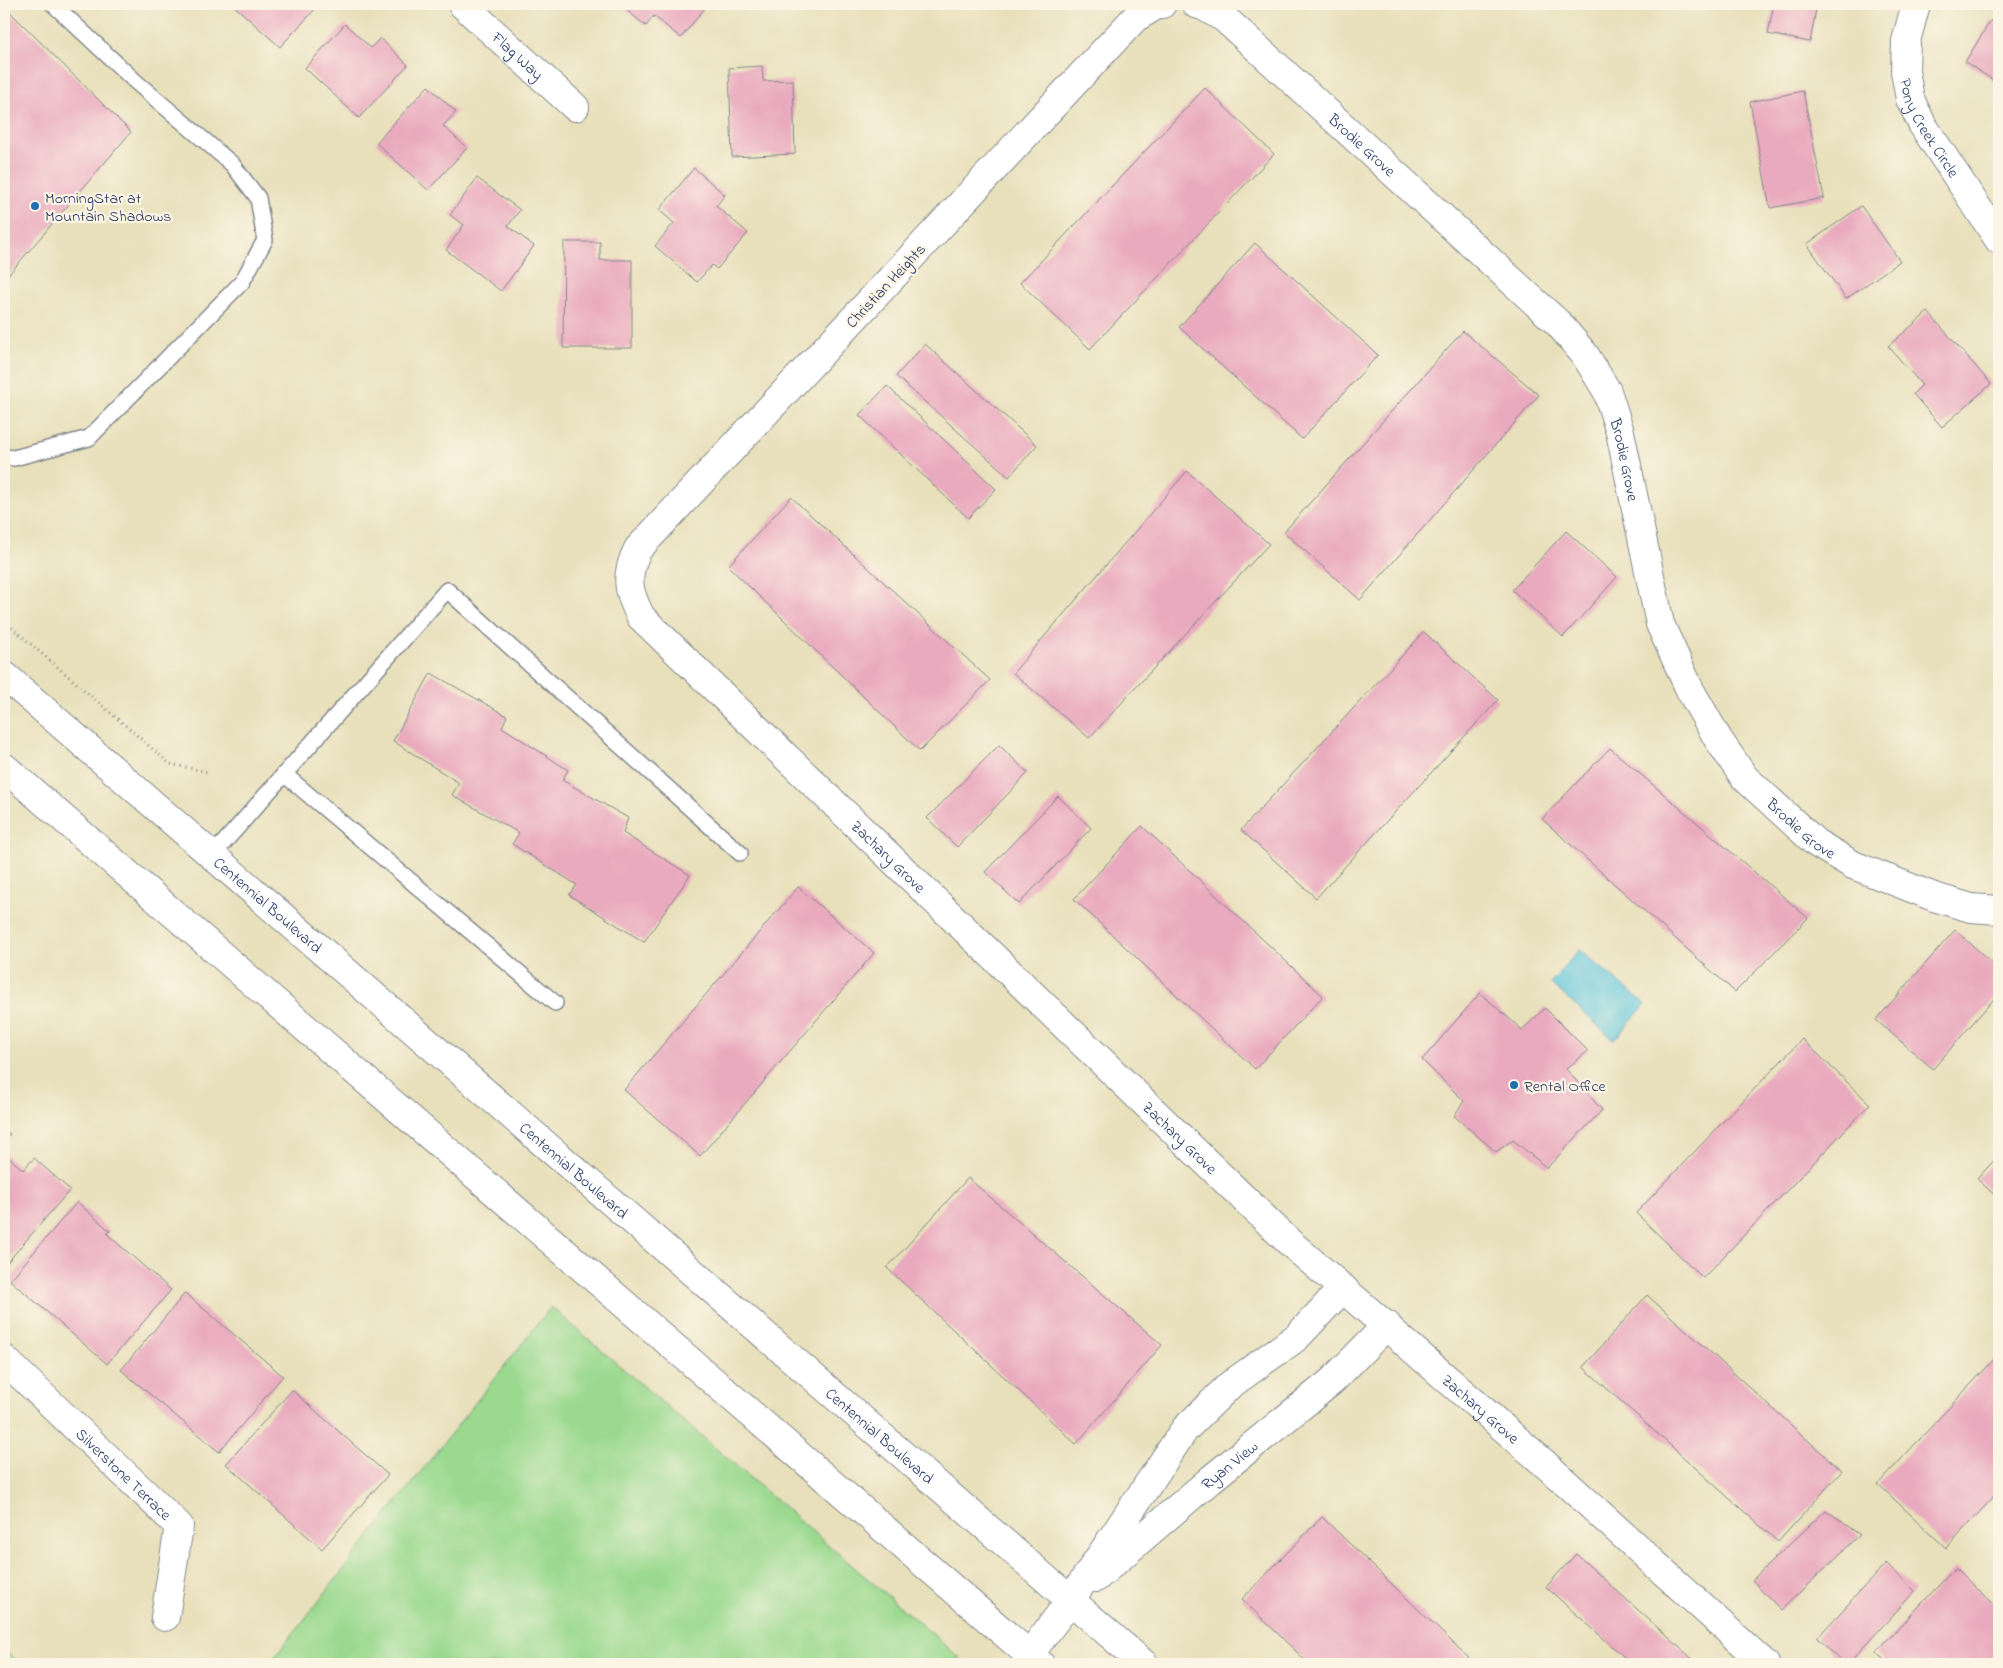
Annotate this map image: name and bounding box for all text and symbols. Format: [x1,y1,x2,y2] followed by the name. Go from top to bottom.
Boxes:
[485,26,548,87] street label: Flag Way
[1893,77,1965,184] street label: Pony Creek Circle
[1321,108,1401,184] street label: Brodie Grove
[45,187,171,229] place label: MorningStar at Mountain Shadows
[29,200,41,212] marker: MorningStar at Mountain Shadows
[841,239,932,334] street label: Christian Heights
[1602,415,1644,505] street label: Brodie Grove
[1760,793,1840,866] street label: Brodie Grove
[845,815,931,900] street label: Zachary Grove
[207,852,327,960] street label: Centennial Boulevard
[1524,1075,1607,1099] place label: Rental Office
[1508,1079,1520,1091] marker: Rental Office
[1136,1097,1222,1181] street label: Zachary Grove
[513,1117,633,1225] street label: Centennial Boulevard
[1435,1369,1524,1451] street label: Zachary Grove
[819,1383,939,1491] street label: Centennial Boulevard
[69,1423,177,1527] street label: Silverstone Terrace
[1197,1436,1264,1496] street label: Ryan View

